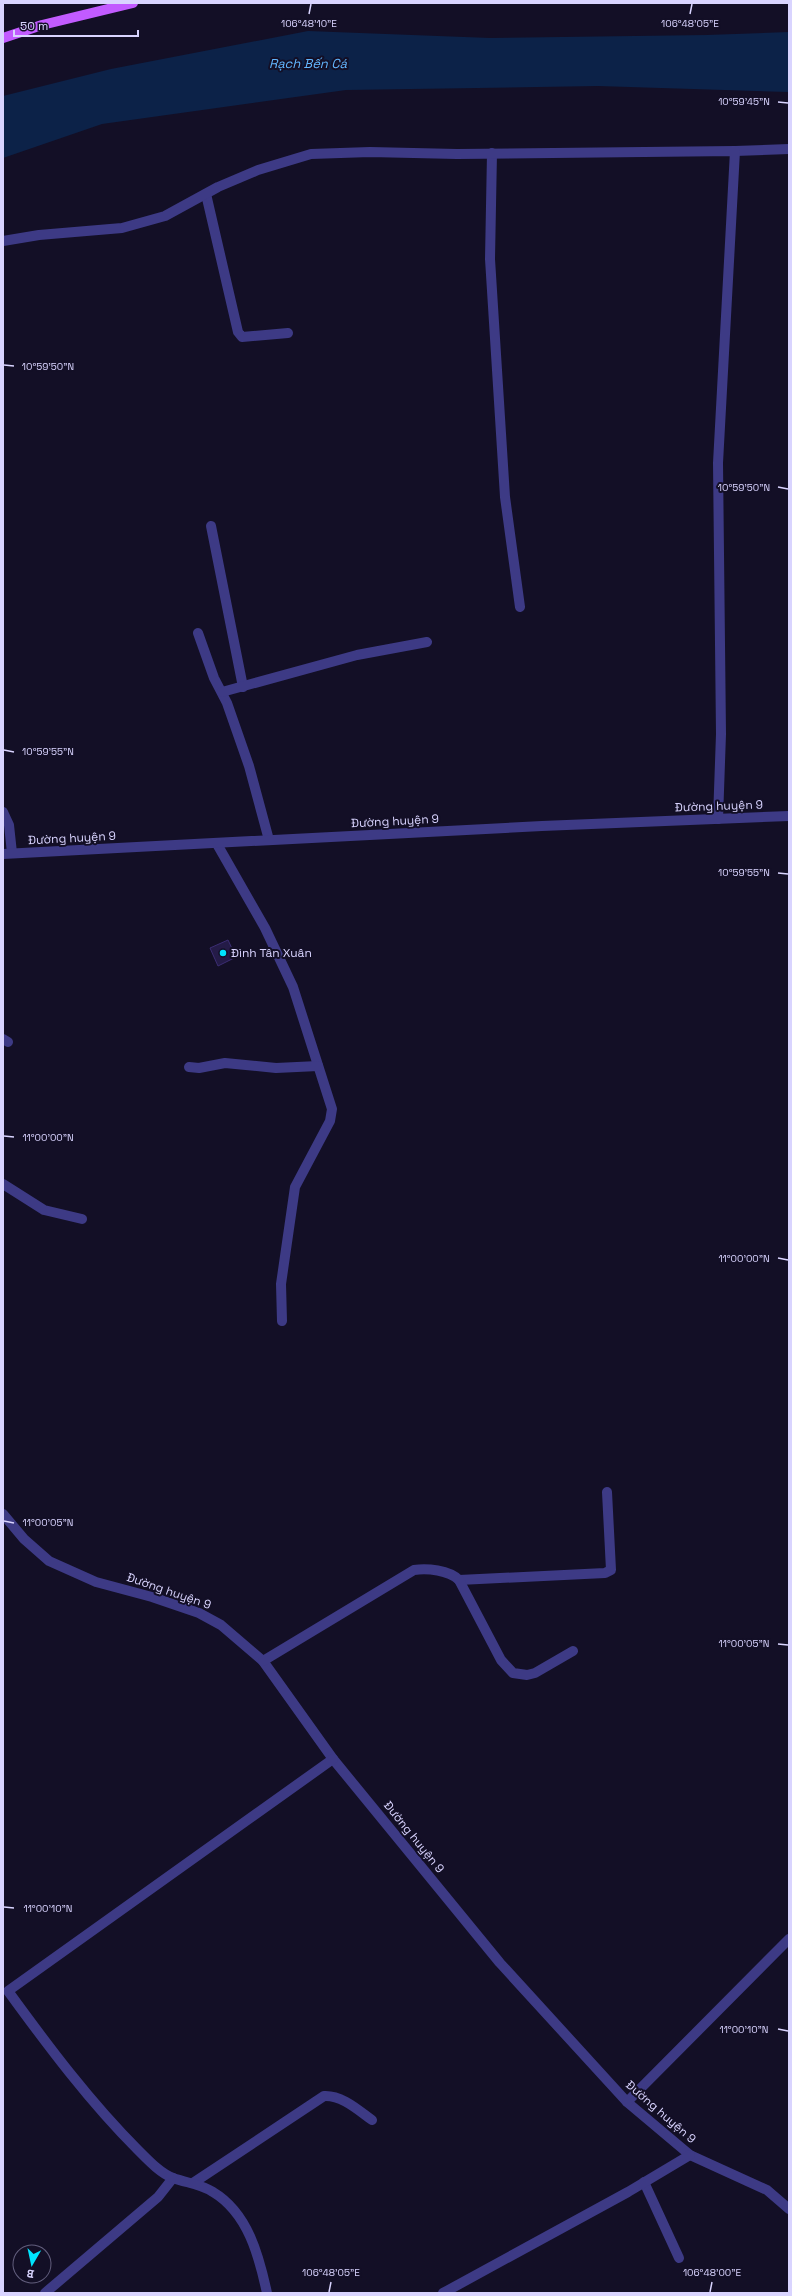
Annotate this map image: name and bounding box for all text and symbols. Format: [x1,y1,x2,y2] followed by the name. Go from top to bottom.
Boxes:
[14,12,138,38] scale bar
[281,17,337,30] text: 106°48'10"E
[661,17,719,30] text: 106°48'05"E
[20,18,48,34] text: 50 m
[269,55,348,72] water label: Rạch Bến Cá
[718,95,770,108] text: 10°59'45"N
[22,360,74,373] text: 10°59'50"N
[718,481,770,494] text: 10°59'50"N
[22,745,74,758] text: 10°59'55"N
[675,796,763,816] street label: Đường huyện 9
[351,811,439,831] street label: Đường huyện 9
[28,828,116,848] street label: Đường huyện 9
[718,866,770,879] text: 10°59'55"N
[231,945,312,961] place label: Đình Tân Xuân
[218,948,228,958] marker: Đình Tân Xuân
[22,1131,74,1144] text: 11°00'00"N
[718,1252,770,1265] text: 11°00'00"N
[23,1516,73,1529] text: 11°00'05"N
[125,1569,213,1613] street label: Đường huyện 9
[719,1637,769,1650] text: 11°00'05"N
[380,1798,448,1876] street label: Đường huyện 9
[24,1902,72,1915] text: 11°00'10"N
[720,2023,768,2036] text: 11°00'10"N
[622,2077,700,2147] street label: Đường huyện 9
[12,2244,52,2284] north arrow
[26,2266,35,2281] text: B
[302,2266,360,2279] text: 106°48'05"E
[683,2266,741,2279] text: 106°48'00"E

